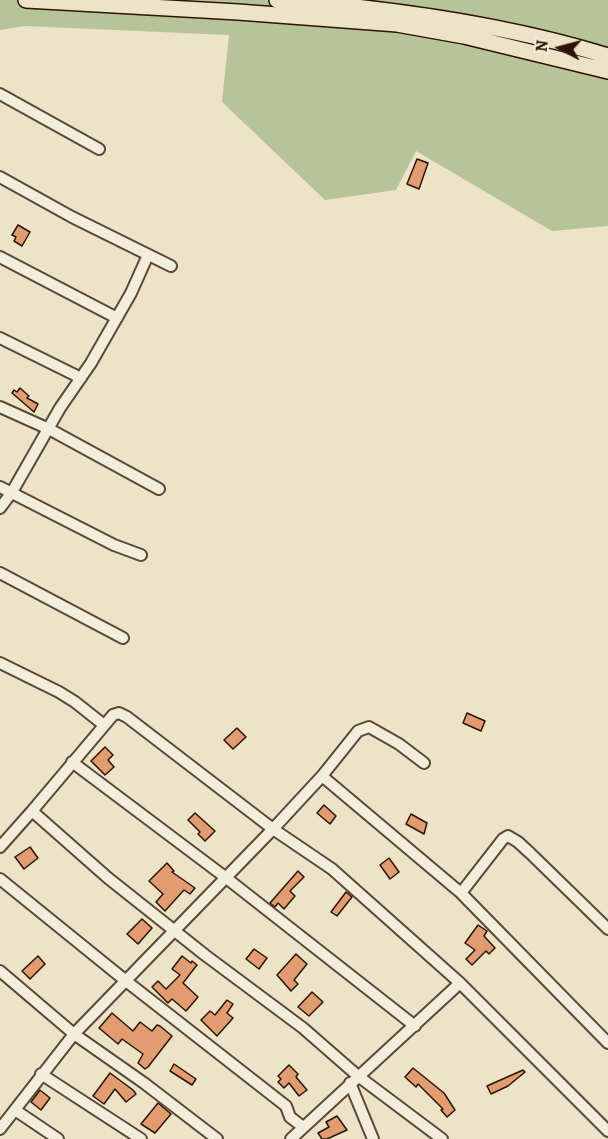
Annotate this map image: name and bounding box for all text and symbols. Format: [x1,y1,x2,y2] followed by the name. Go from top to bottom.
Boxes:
[530,18,590,78] north arrow
[531,39,554,53] text: N

